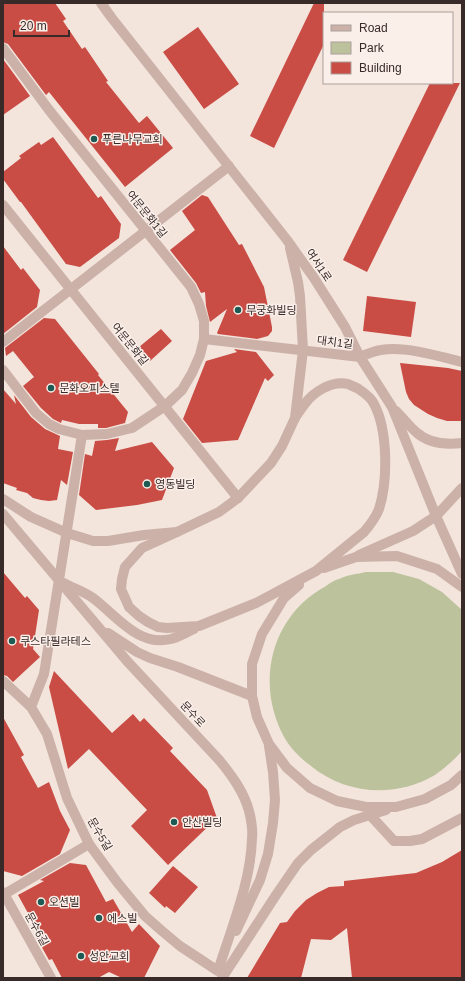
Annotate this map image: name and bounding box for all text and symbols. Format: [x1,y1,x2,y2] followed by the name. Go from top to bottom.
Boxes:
[14,12,69,38] scale bar
[323,12,453,84] legend
[20,19,47,33] text: 20 m
[359,21,388,35] text: Road
[359,41,385,55] text: Park
[359,61,402,75] text: Building
[102,133,163,145] place label: 푸른나무교회
[89,134,99,144] marker: 푸른나무교회
[124,188,170,240] street label: 여문문화1길
[304,247,334,283] street label: 여서1로
[246,304,297,316] place label: 무궁화빌딩
[233,305,243,315] marker: 무궁화빌딩
[109,321,151,367] street label: 여문문화길
[316,334,354,350] street label: 대치1길
[59,382,120,394] place label: 문화오피스텔
[46,383,56,393] marker: 문화오피스텔
[155,478,195,490] place label: 영동빌딩
[142,479,152,489] marker: 영동빌딩
[20,635,91,647] place label: 쿠스타필라테스
[7,636,17,646] marker: 쿠스타필라테스
[178,699,208,729] street label: 문수로
[85,815,115,853] street label: 문수5길
[182,816,222,828] place label: 안산빌딩
[169,817,179,827] marker: 안산빌딩
[49,896,79,908] place label: 오션빌
[36,897,46,907] marker: 오션빌
[23,910,51,948] street label: 문수6길
[107,912,137,924] place label: 에스빌
[94,913,104,923] marker: 에스빌
[89,950,129,962] place label: 성안교회
[76,951,86,961] marker: 성안교회

